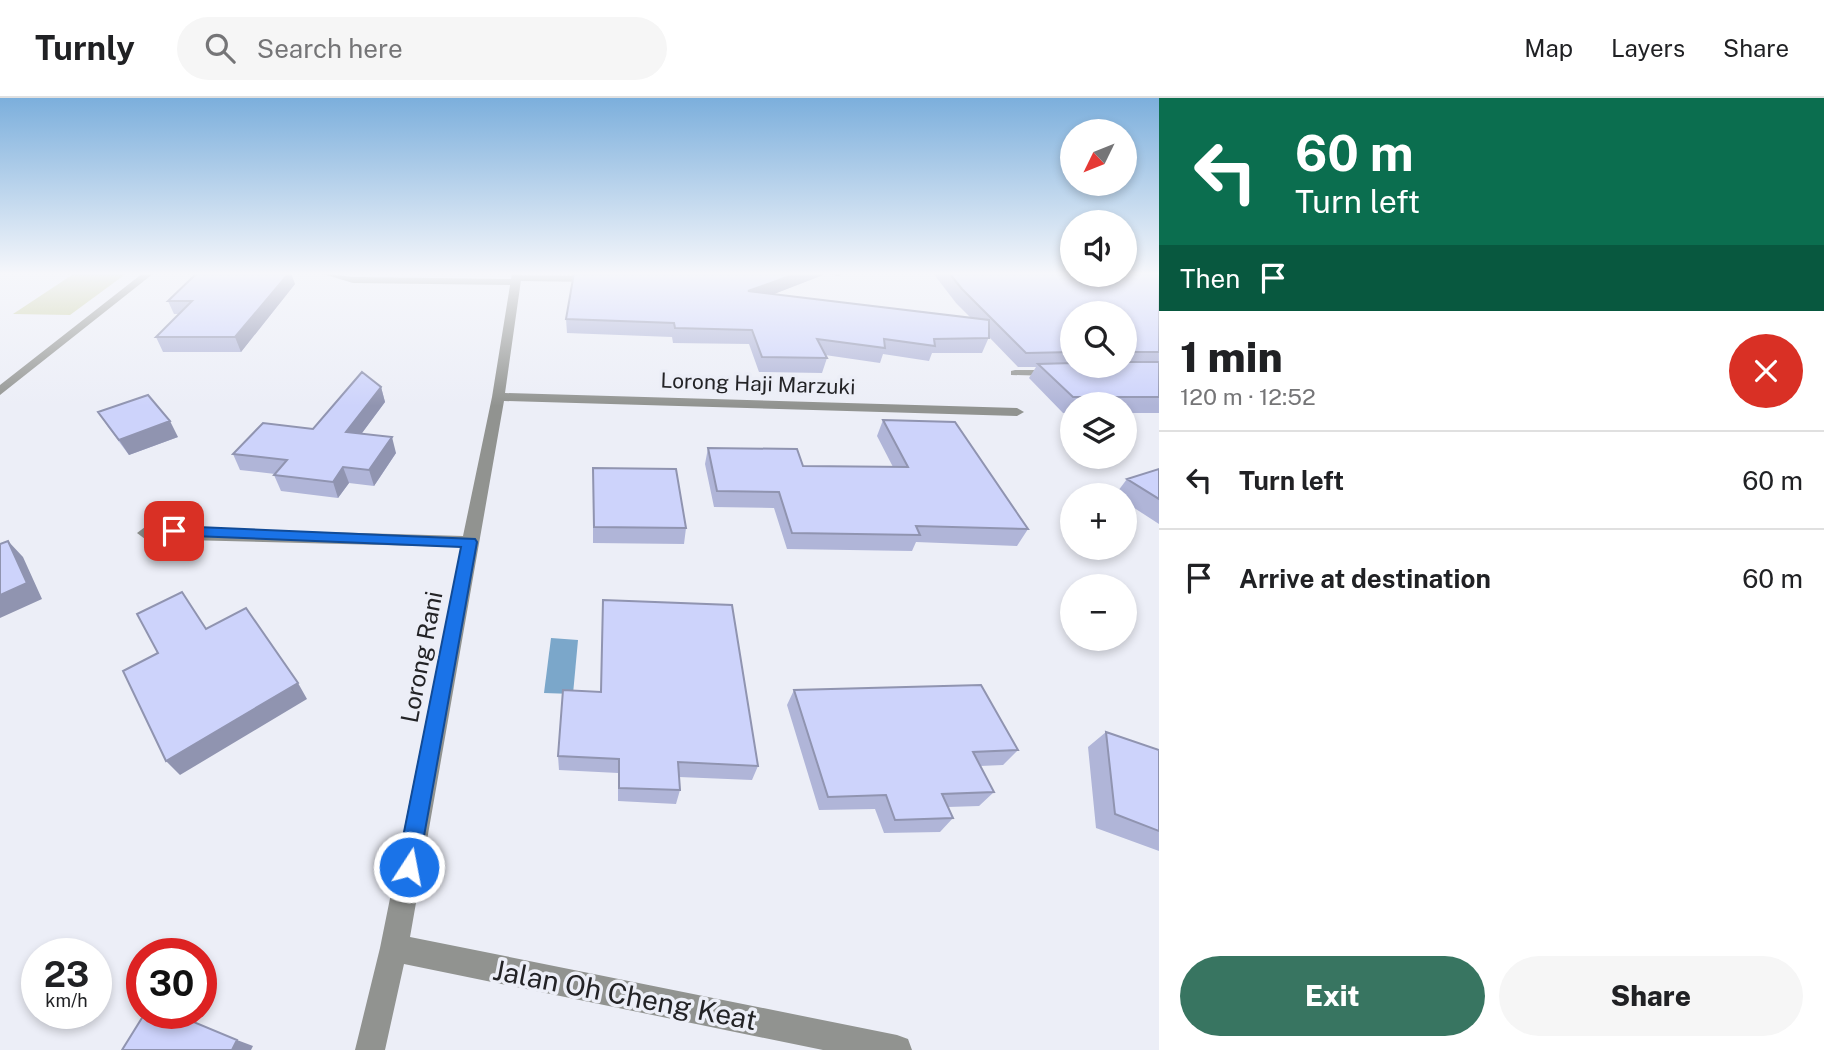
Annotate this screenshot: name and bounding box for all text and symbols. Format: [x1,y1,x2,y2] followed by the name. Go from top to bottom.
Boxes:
[177,17,667,80] search box
[35,29,135,67] text: Turnly
[201,29,239,67] icon: search
[257,33,403,64] text: Search here
[1524,34,1573,62] text: Map
[1611,34,1685,62] text: Layers
[1723,34,1789,62] text: Share
[1060,119,1138,196] north arrow
[1060,119,1137,651] map controls
[1295,124,1414,182] text: 60 m
[1180,126,1271,217] icon: left
[1295,183,1420,220] text: Turn left
[1060,210,1137,287] button: sound
[1254,259,1292,297] icon: arrive
[1180,263,1240,294] text: Then
[1060,301,1137,378] button: search
[1180,332,1283,381] text: 1 min
[1729,334,1803,408] button: close
[660,368,856,399] street label: Lorong Haji Marzuki
[1180,383,1316,410] text: 120 m · 12:52
[1060,392,1137,469] button: layers
[1180,461,1218,499] icon: left
[1239,465,1344,496] text: Turn left
[1742,465,1803,496] text: 60 m
[1060,483,1137,560] button: +
[144,501,204,561] pin
[155,512,193,550] icon: arrive
[1180,559,1218,597] icon: arrive
[1239,563,1491,594] text: Arrive at destination
[1742,563,1803,594] text: 60 m
[1060,574,1137,651] button: −
[395,589,447,725] street label: Lorong Rani
[372,830,446,904] position arrow
[126,938,217,1029] speed limit sign: 30
[490,953,760,1036] street label: Jalan Oh Cheng Keat
[44,954,89,995] text: 23
[1180,956,1485,1036] button: Exit
[1499,956,1803,1036] button: Share
[45,990,88,1011] text: km/h

